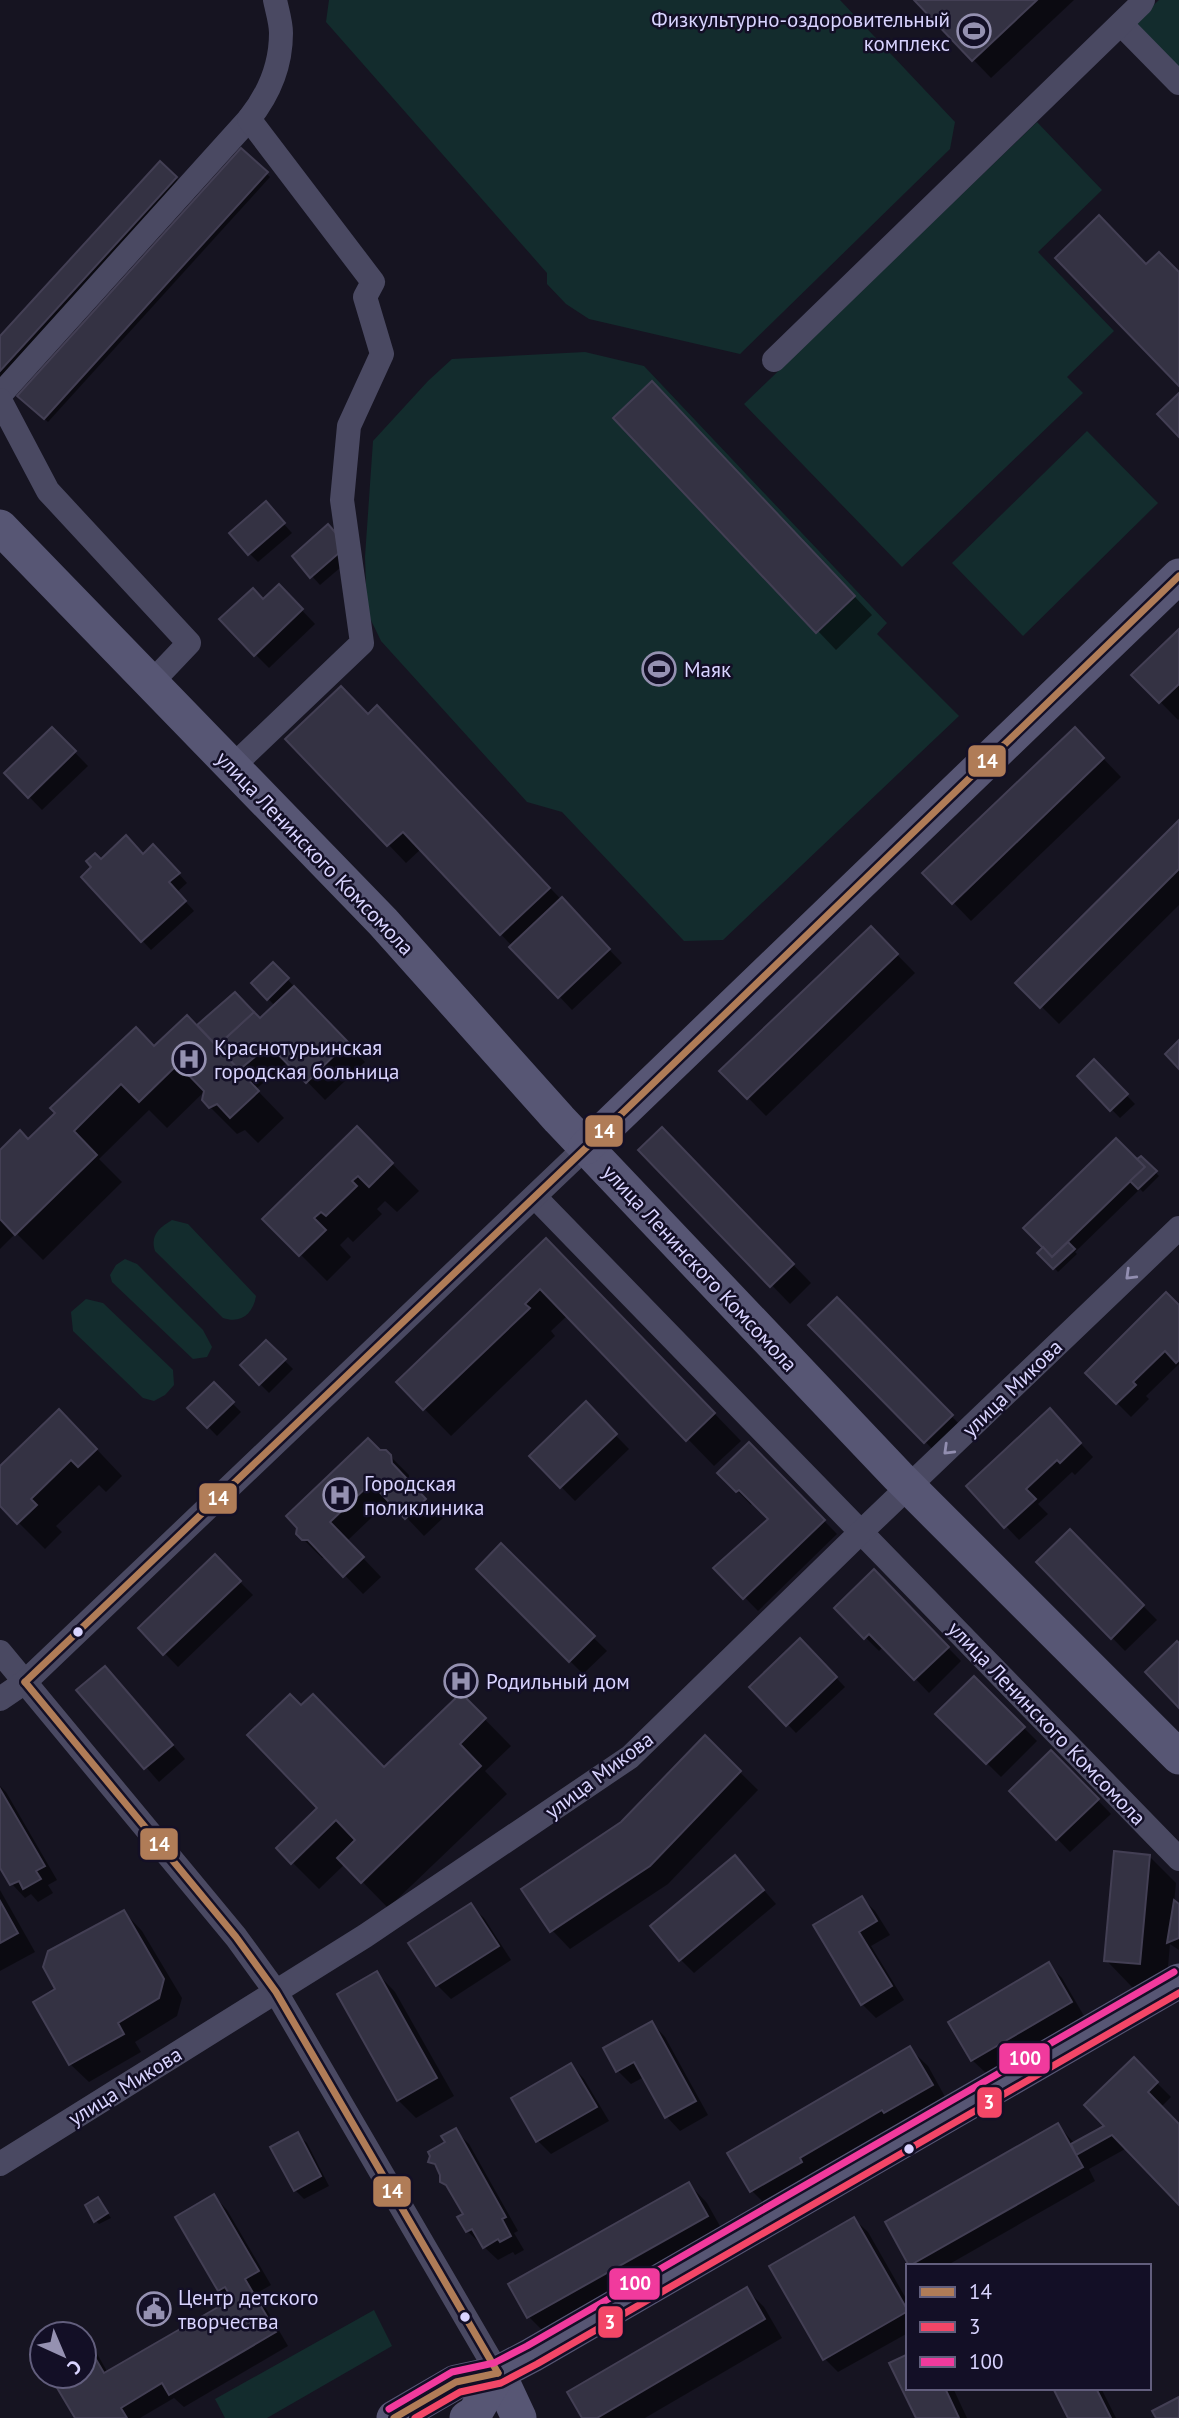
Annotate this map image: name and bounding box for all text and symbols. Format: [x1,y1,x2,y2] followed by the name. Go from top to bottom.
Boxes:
[651,6,950,57] place label: Физкультурно-оздоровительный комплекс
[955,12,993,50] sports icon: Физкультурно-оздоровительный комплекс
[640,650,678,688] sports icon: Маяк
[684,656,731,683] place label: Маяк
[967,744,1007,778] line badge: 14
[210,745,420,961] street label: улица Ленинского Комсомола
[976,749,998,773] text: 14
[214,1034,399,1085] place label: Краснотурьинская городская больница
[170,1040,208,1078] hospital icon: Краснотурьинская городская больница
[584,1114,624,1148] line badge: 14
[593,1119,615,1143] text: 14
[597,1159,803,1377] street label: улица Ленинского Комсомола
[1125,1267,1138,1280] one-way arrow
[956,1333,1068,1443] street label: улица Микова
[943,1441,956,1454] one-way arrow
[364,1470,484,1521] place label: Городская поликлиника
[321,1476,359,1514] hospital icon: Городская поликлиника
[198,1482,238,1515] line badge: 14
[207,1486,229,1510] text: 14
[942,1615,1152,1831] street label: улица Ленинского Комсомола
[71,1625,85,1639] unlabelled marker
[442,1662,480,1700] hospital icon: Родильный дом
[486,1668,630,1695] place label: Родильный дом
[539,1725,659,1825] street label: улица Микова
[139,1827,179,1861] line badge: 14
[148,1832,170,1856] text: 14
[63,2040,187,2132] street label: улица Микова
[998,2042,1051,2075] line badge: 100
[1009,2046,1041,2070] text: 100
[976,2086,1003,2119] line badge: 3
[984,2090,994,2114] text: 3
[902,2142,916,2156] unlabelled marker
[372,2175,412,2208] line badge: 14
[381,2179,403,2203] text: 14
[906,2264,1151,2390] legend
[608,2267,661,2301] line badge: 100
[619,2271,651,2295] text: 100
[969,2278,992,2305] text: 14
[178,2284,319,2335] place label: Центр детского творчества
[135,2290,173,2328] public building icon: Центр детского творчества
[597,2305,624,2339] line badge: 3
[458,2310,472,2324] unlabelled marker
[605,2310,615,2334] text: 3
[969,2313,980,2340] text: 3
[28,2320,98,2390] north arrow
[969,2348,1003,2375] text: 100
[62,2355,87,2380] text: С

